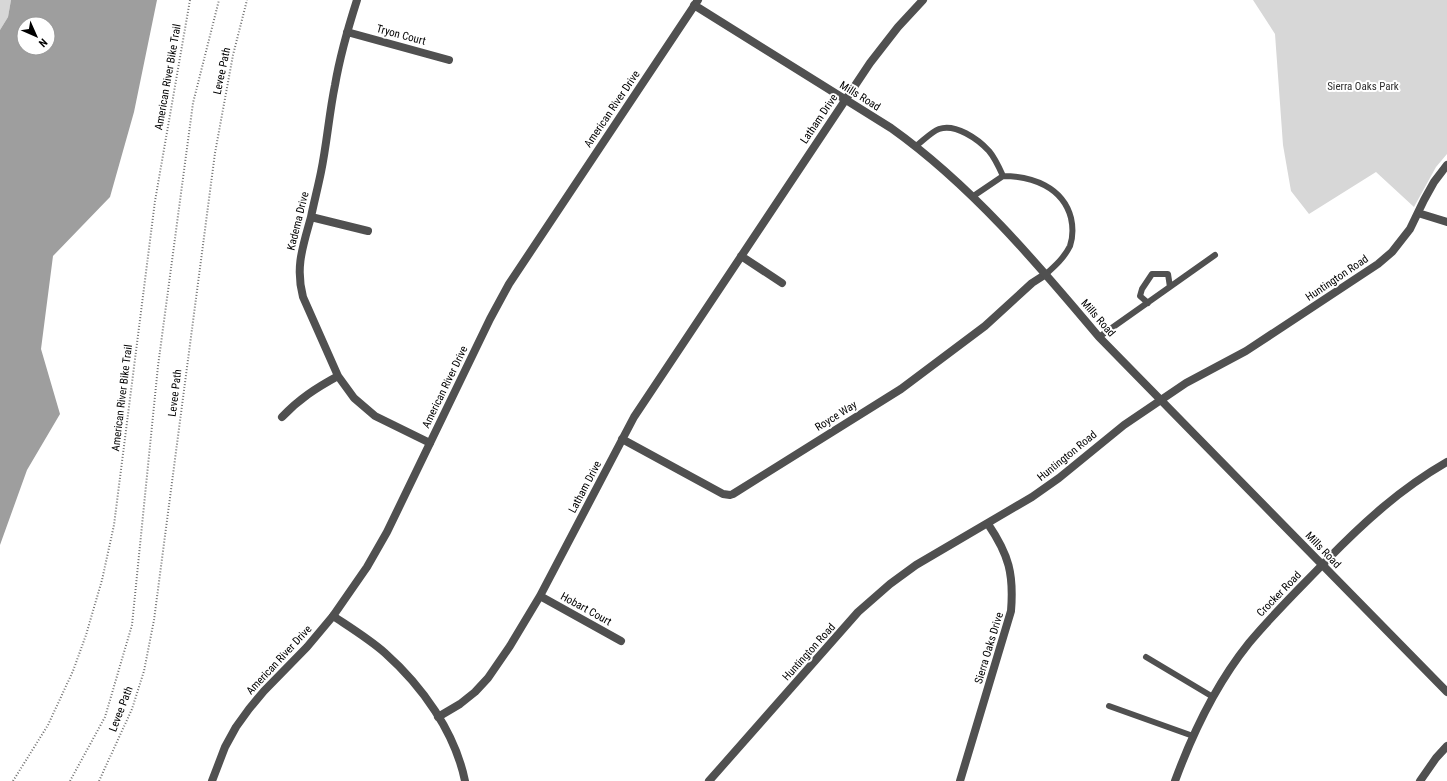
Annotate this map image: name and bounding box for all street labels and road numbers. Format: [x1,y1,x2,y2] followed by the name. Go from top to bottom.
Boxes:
[375,22,427,48] street label: Tryon Court
[152,23,184,131] street label: American River Bike Trail
[211,46,233,96] street label: Levee Path
[581,68,643,150] street label: American River Drive
[837,78,883,114] street label: Mills Road
[798,92,840,146] street label: Latham Drive
[284,190,312,252] street label: Kadema Drive
[1303,252,1371,304] street label: Huntington Road
[1078,297,1118,339] street label: Mills Road
[109,344,135,452] street label: American River Bike Trail
[419,344,471,430] street label: American River Drive
[166,369,184,417] street label: Levee Path
[813,398,860,434] street label: Royce Way
[1035,428,1099,484] street label: Huntington Road
[566,459,604,515] street label: Latham Drive
[1303,529,1343,571] street label: Mills Road
[1254,569,1304,619] street label: Crocker Road
[558,590,614,628] street label: Hobart Court
[972,611,1006,685] street label: Sierra Oaks Drive
[780,621,838,683] street label: Huntington Road
[244,623,314,697] street label: American River Drive
[106,684,136,734] street label: Levee Path

